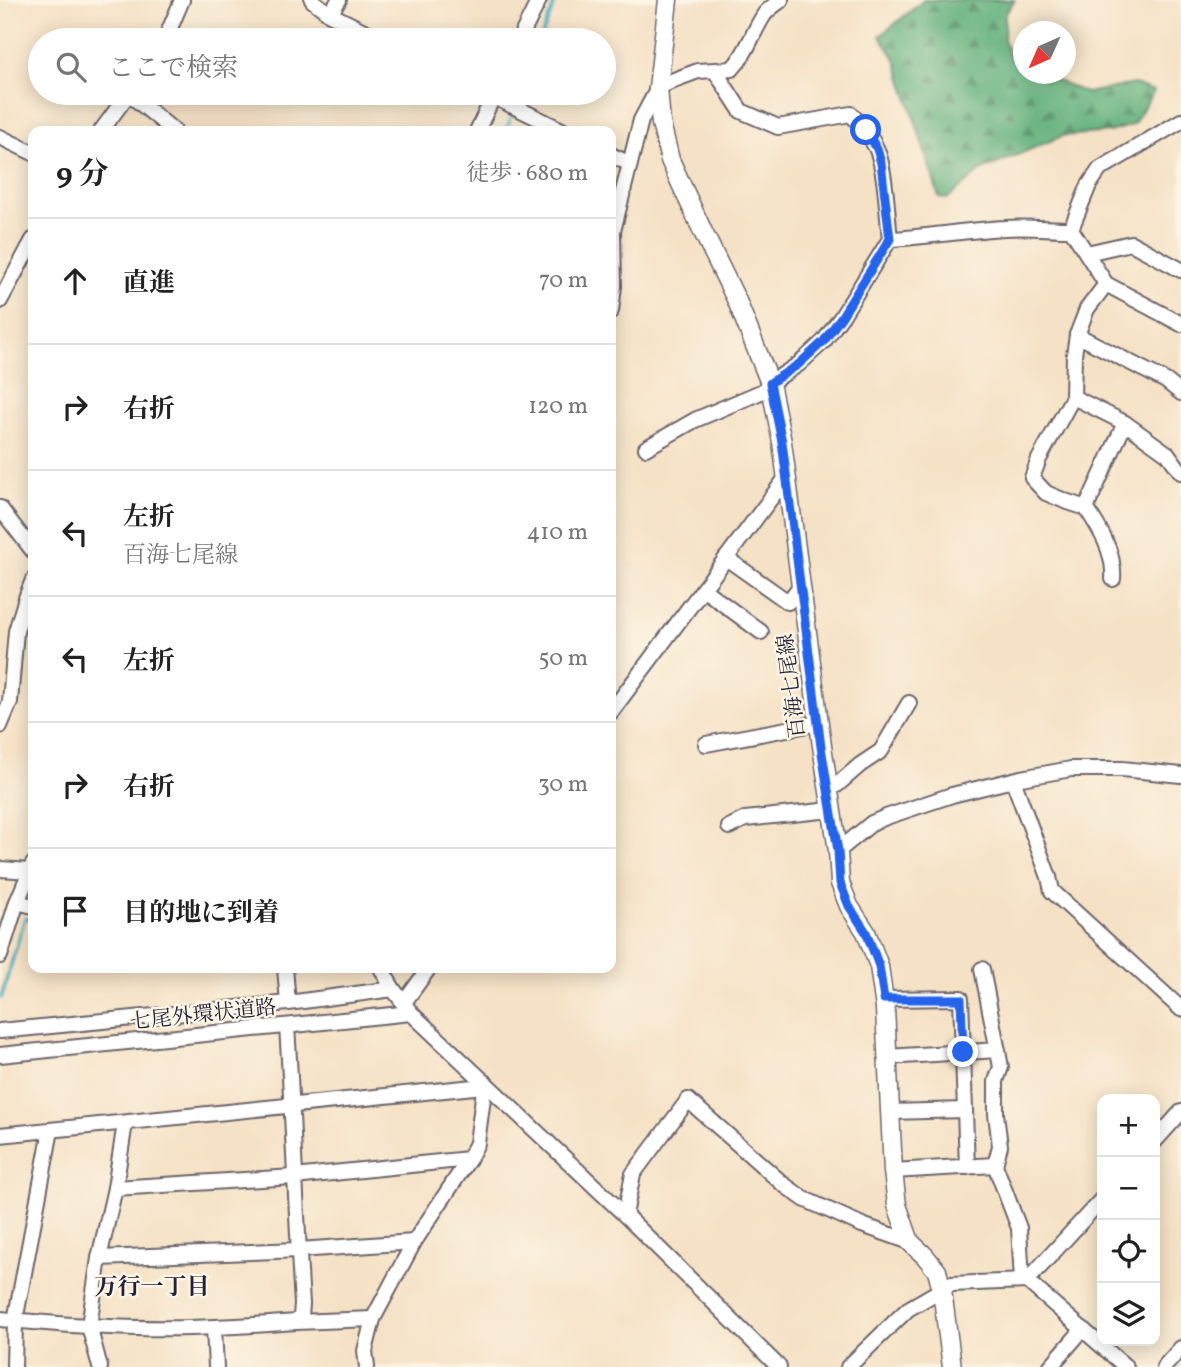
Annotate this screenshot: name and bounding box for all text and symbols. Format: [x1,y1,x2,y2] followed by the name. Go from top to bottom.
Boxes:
[1013,21,1076,84] north arrow
[28,28,616,105] search box
[52,48,90,86] icon: search
[108,51,238,87] text: ここで検索
[850,114,881,145] route start
[56,154,109,196] text: 9 分
[466,158,588,190] text: 徒歩 · 680 m
[56,262,94,300] icon: ahead
[539,265,588,297] text: 70 m
[123,266,175,302] text: 直進
[56,388,94,426] icon: right
[528,391,588,423] text: 120 m
[123,392,175,428] text: 右折
[123,500,175,536] text: 左折
[56,514,94,552] icon: left
[527,517,588,549] text: 410 m
[123,540,238,572] text: 百海七尾線
[772,632,813,740] street label: 百海七尾線
[56,640,94,678] icon: left
[539,643,588,675] text: 50 m
[123,644,175,680] text: 左折
[56,766,94,804] icon: right
[538,769,588,801] text: 30 m
[123,770,175,806] text: 右折
[56,892,94,930] icon: arrive
[123,896,279,932] text: 目的地に到着
[129,993,278,1038] street label: 七尾外環状道路
[947,1036,978,1067] route end
[1097,1094,1160,1346] map controls
[1097,1094,1160,1157] button: +
[1097,1157,1160,1220] button: −
[1097,1220,1160,1283] button: locate
[95,1272,210,1304] district label: 万行一丁目
[1097,1283,1160,1346] button: layers

